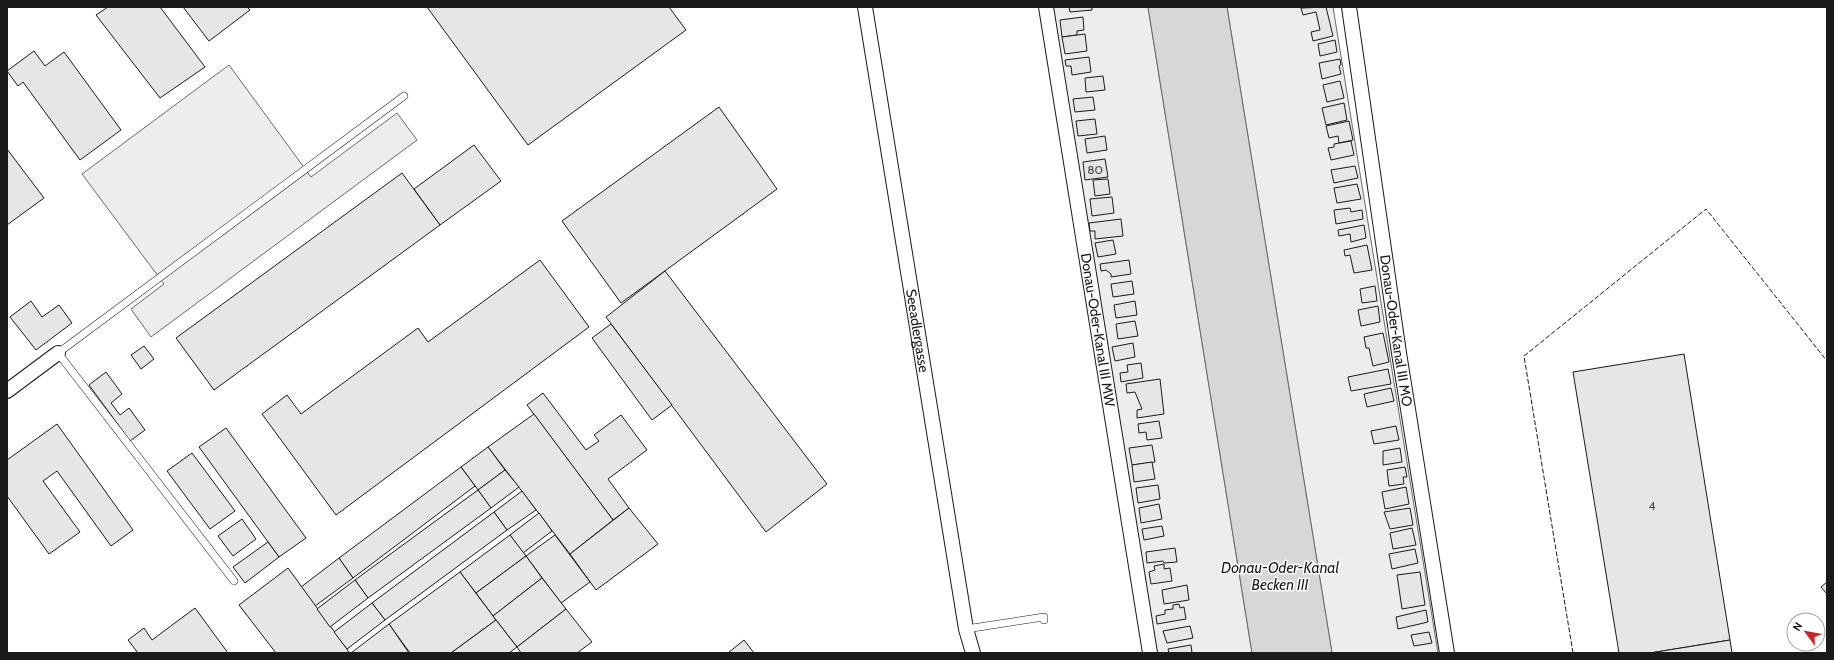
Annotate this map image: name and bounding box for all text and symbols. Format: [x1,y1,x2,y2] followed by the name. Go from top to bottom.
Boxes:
[1087,162,1103,177] house number: 80
[1077,252,1119,409] street label: Donau-Oder-Kanal III MW
[1376,254,1416,408] street label: Donau-Oder-Kanal III MO
[902,288,933,374] street label: Seeadlergasse
[1649,498,1656,513] house number: 4
[1221,559,1339,594] water label: Donau-Oder-Kanal Becken III
[1786,612,1826,652] north arrow
[1790,620,1806,634] text: N

